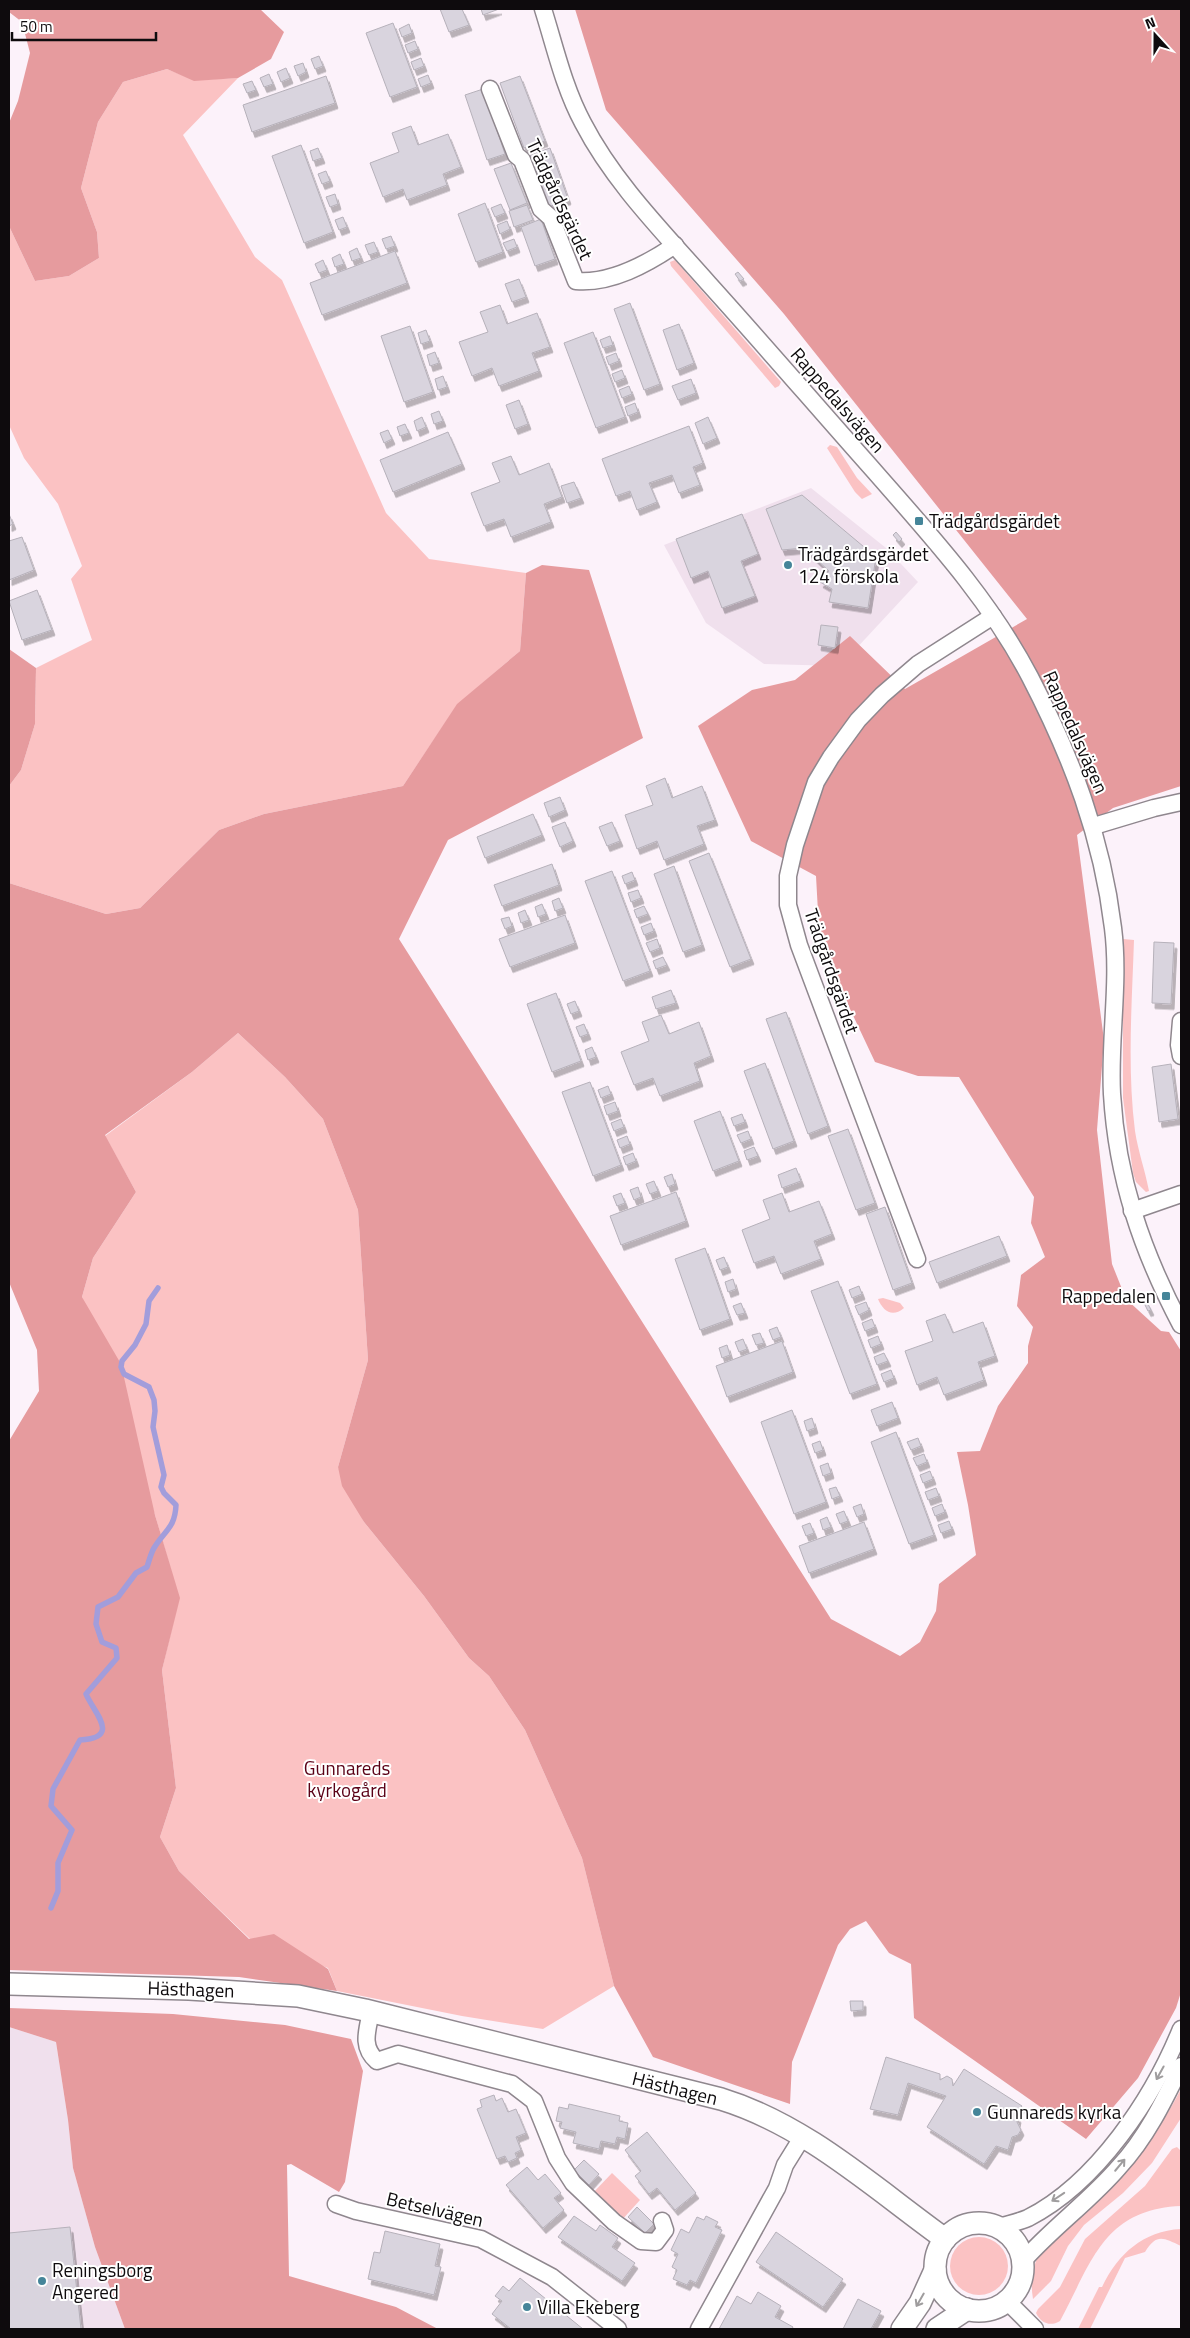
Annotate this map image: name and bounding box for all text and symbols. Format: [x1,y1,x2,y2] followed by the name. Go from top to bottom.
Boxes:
[12,10,156,42] scale bar
[1130,10,1180,60] north arrow
[1142,11,1158,34] text: N
[20,15,53,38] text: 50 m
[520,133,601,264] street label: Trädgårdsgärdet
[784,341,892,459] street label: Rappedalsvägen
[929,506,1060,535] place label: Trädgårdsgärdet
[913,515,925,527] marker: Trädgårdsgärdet
[798,539,929,590] place label: Trädgårdsgärdet 124 förskola
[782,559,794,571] marker: Trädgårdsgärdet 124 förskola
[1036,666,1116,798] street label: Rappedalsvägen
[797,904,868,1038] street label: Trädgårdsgärdet
[1061,1281,1156,1310] place label: Rappedalen
[1160,1290,1172,1302] marker: Rappedalen
[304,1753,390,1804] park label: Gunnareds kyrkogård
[147,1972,235,2005] street label: Hästhagen
[629,2063,721,2112] street label: Hästhagen
[1155,2065,1165,2080] one-way arrow
[987,2097,1122,2126] place label: Gunnareds kyrka
[971,2106,983,2118] marker: Gunnareds kyrka
[1115,2159,1126,2172] one-way arrow
[384,2183,487,2234] street label: Betselvägen
[1051,2192,1065,2203] one-way arrow
[52,2255,153,2306] place label: Reningsborg Angered
[36,2275,48,2287] marker: Reningsborg Angered
[537,2292,640,2321] place label: Villa Ekeberg
[915,2293,925,2307] one-way arrow
[521,2301,533,2313] marker: Villa Ekeberg

